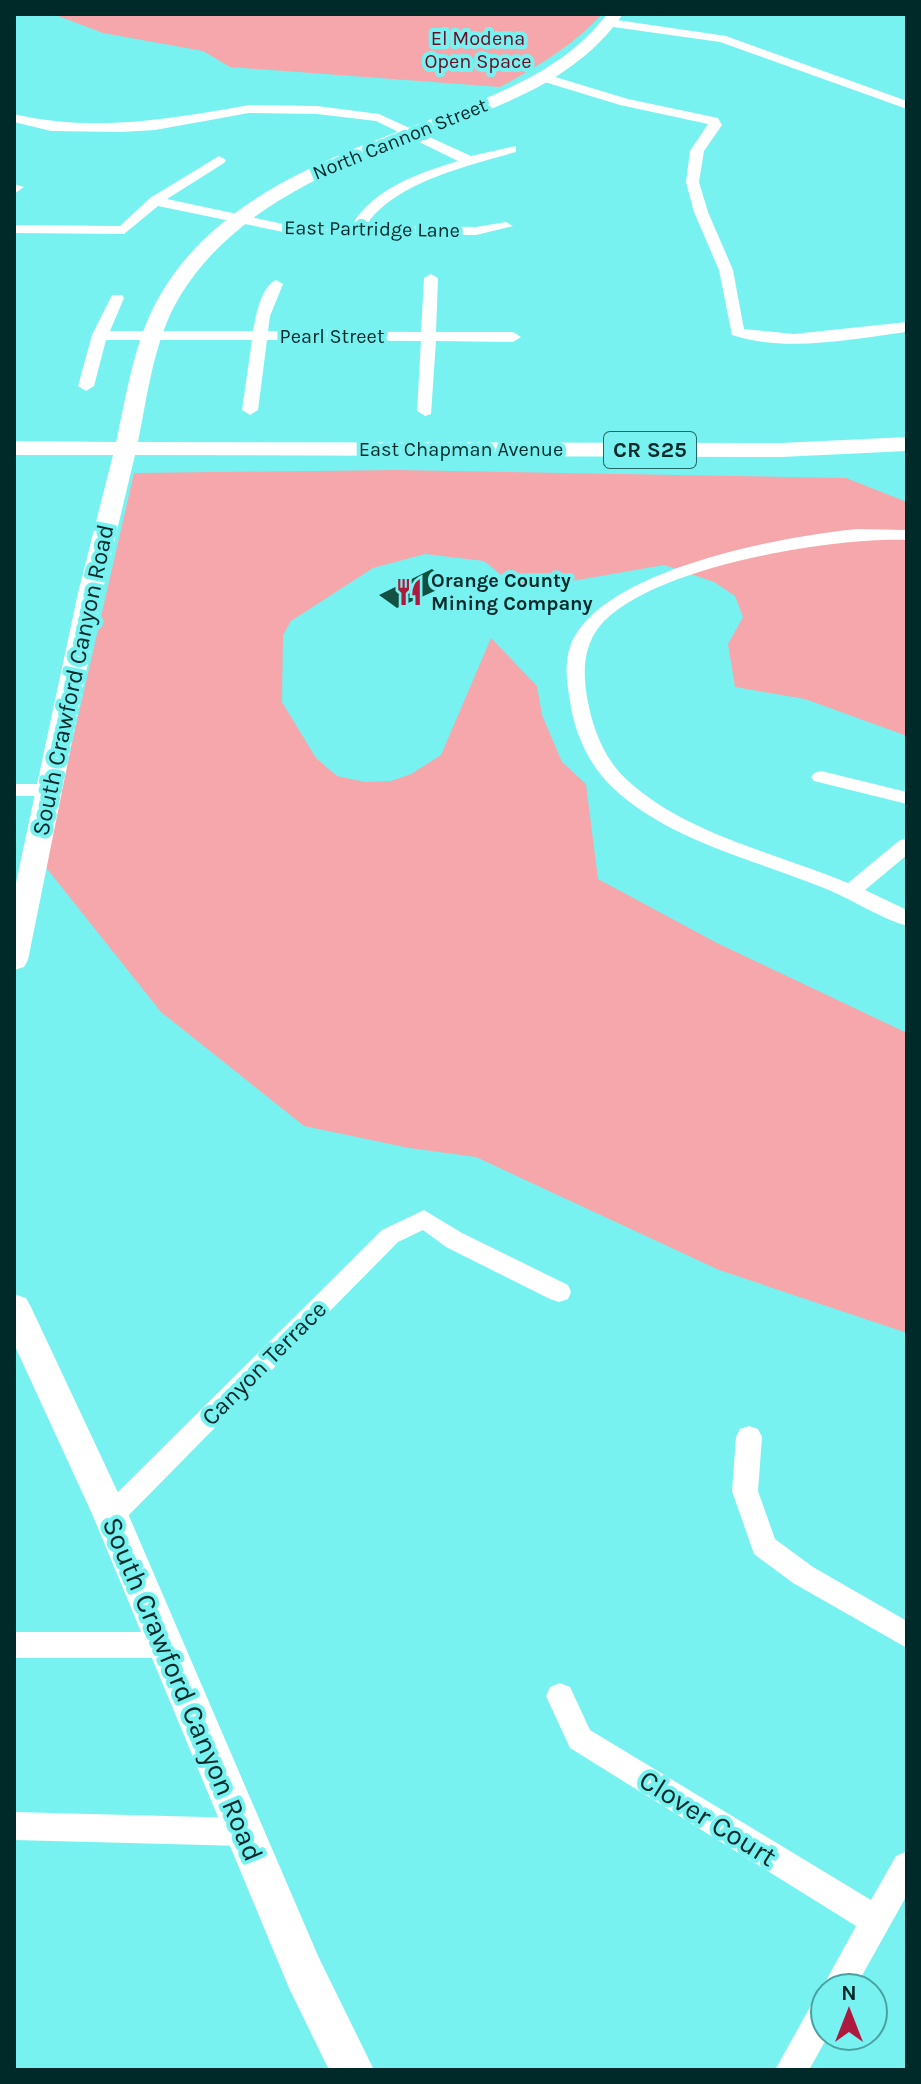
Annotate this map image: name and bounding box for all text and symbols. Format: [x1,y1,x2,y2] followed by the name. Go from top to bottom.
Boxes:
[424,27,532,73] park label: El Modena Open Space
[309,93,491,185] street label: North Cannon Street
[284,216,460,242] street label: East Partridge Lane
[280,325,385,348] street label: Pearl Street
[604,432,696,468] road number: CR S25
[359,438,563,461] street label: East Chapman Avenue
[26,522,120,838] street label: South Crawford Canyon Road
[431,569,593,615] place label: Orange County Mining Company
[394,577,424,607] restaurant icon: Orange County Mining Company
[196,1295,332,1431] street label: Canyon Terrace
[95,1512,271,1866] street label: South Crawford Canyon Road
[633,1763,783,1873] street label: Clover Court
[809,1972,889,2052] north arrow
[841,1980,857,2006] text: N

